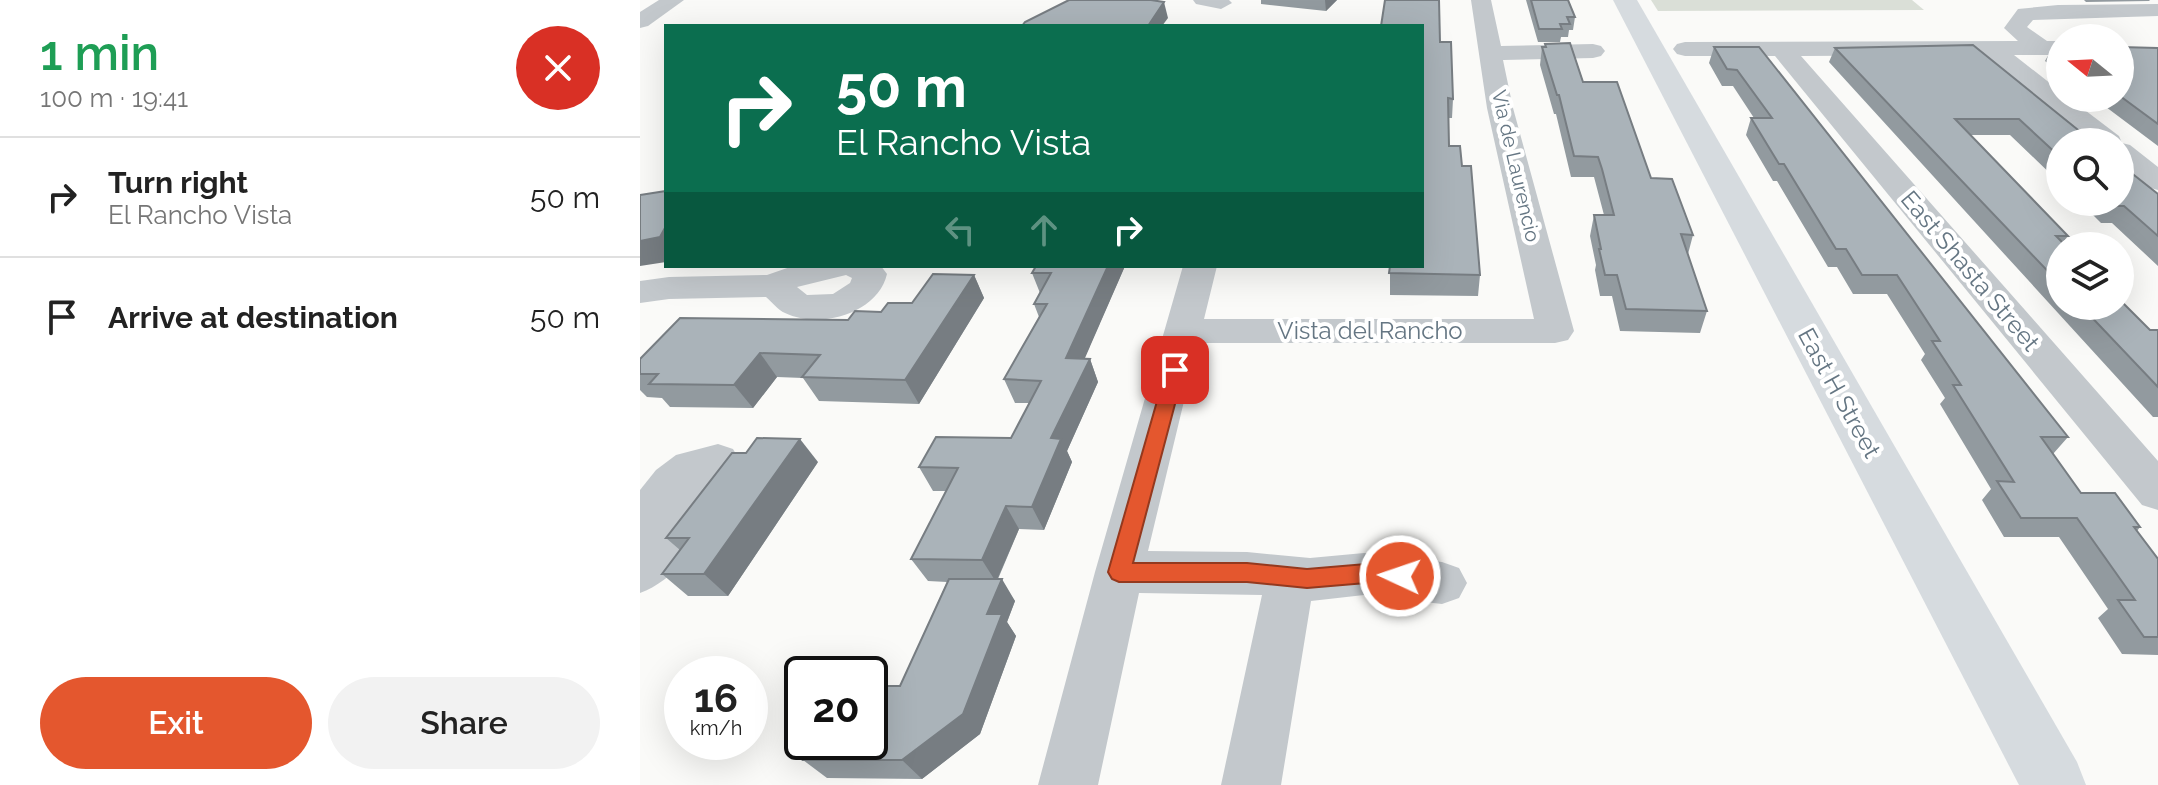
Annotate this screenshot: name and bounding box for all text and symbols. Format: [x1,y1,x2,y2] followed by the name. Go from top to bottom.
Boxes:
[2046,24,2134,112] north arrow
[2046,24,2134,320] map controls
[40,25,159,81] text: 1 min
[516,26,600,110] button: close
[836,54,967,120] text: 50 m
[704,56,808,160] icon: right
[40,83,188,113] text: 100 m · 19:41
[1487,88,1545,244] street label: Via de Laurencio
[836,121,1091,163] text: El Rancho Vista
[2046,128,2134,216] button: search
[108,165,248,200] text: Turn right
[40,175,84,219] icon: right
[530,180,600,215] text: 50 m
[1895,185,2046,357] street label: East Shasta Street
[108,200,292,230] text: El Rancho Vista
[938,208,982,252] icon: left
[1022,208,1066,252] icon: ahead
[1106,208,1150,252] icon: right
[2046,232,2134,320] button: layers
[40,295,84,339] icon: arrive
[108,300,398,335] text: Arrive at destination
[530,300,600,335] text: 50 m
[1277,316,1463,345] street label: Vista del Rancho
[1792,323,1887,463] street label: East H Street
[1141,336,1209,404] pin
[1153,348,1197,392] icon: arrive
[1358,534,1442,618] position arrow
[784,656,888,760] speed limit sign: 20
[694,674,738,721] text: 16
[40,677,312,769] button: Exit
[328,677,600,769] button: Share
[690,716,742,740] text: km/h

